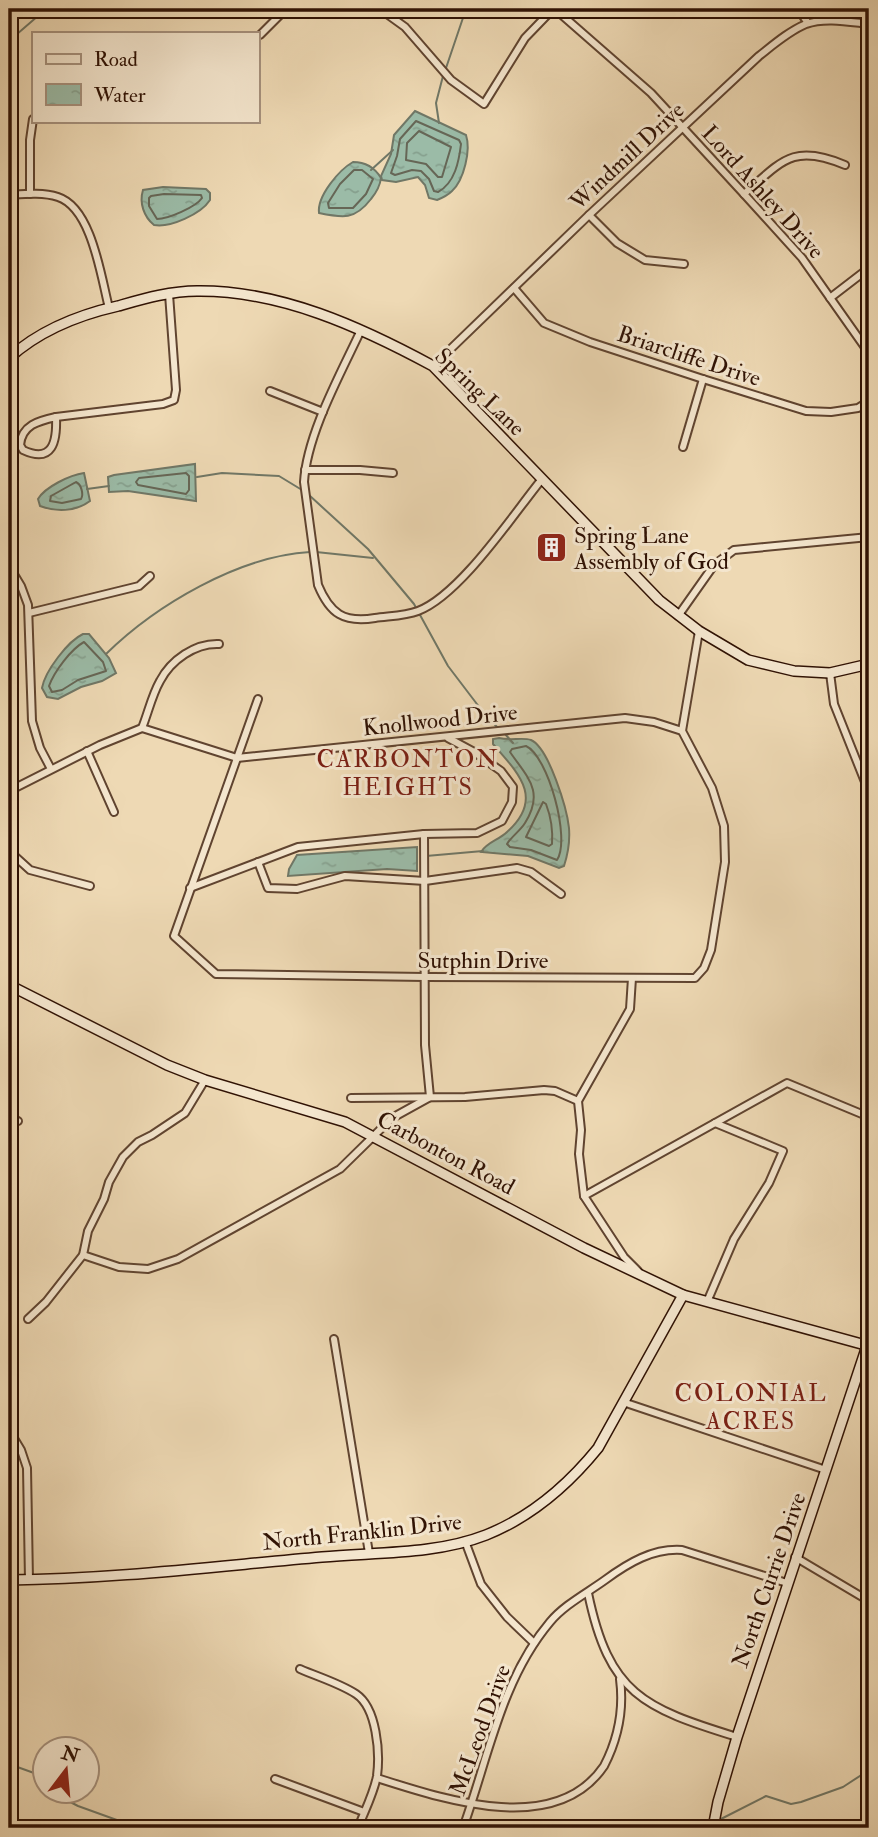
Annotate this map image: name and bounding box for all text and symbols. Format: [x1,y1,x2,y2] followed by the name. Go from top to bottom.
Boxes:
[32,32,259,122] legend
[94,46,139,73] text: Road
[93,82,146,109] text: Water
[563,95,691,217] street label: Windmill Drive
[695,119,831,265] street label: Lord Ashley Drive
[614,319,765,393] street label: Briarcliffe Drive
[428,342,532,443] street label: Spring Lane
[573,521,729,576] place label: Spring Lane Assembly of God
[534,531,568,565] building icon: Spring Lane Assembly of God
[361,697,519,743] street label: Knollwood Drive
[317,744,499,803] district label: CARBONTON HEIGHTS
[417,946,549,976] street label: Sutphin Drive
[372,1104,520,1202] street label: Carbonton Road
[674,1378,828,1437] district label: COLONIAL ACRES
[726,1488,813,1671] street label: North Currie Drive
[261,1507,463,1557] street label: North Franklin Drive
[443,1660,517,1799] street label: McLeod Drive
[32,1736,102,1806] north arrow
[58,1740,83,1769] text: N

